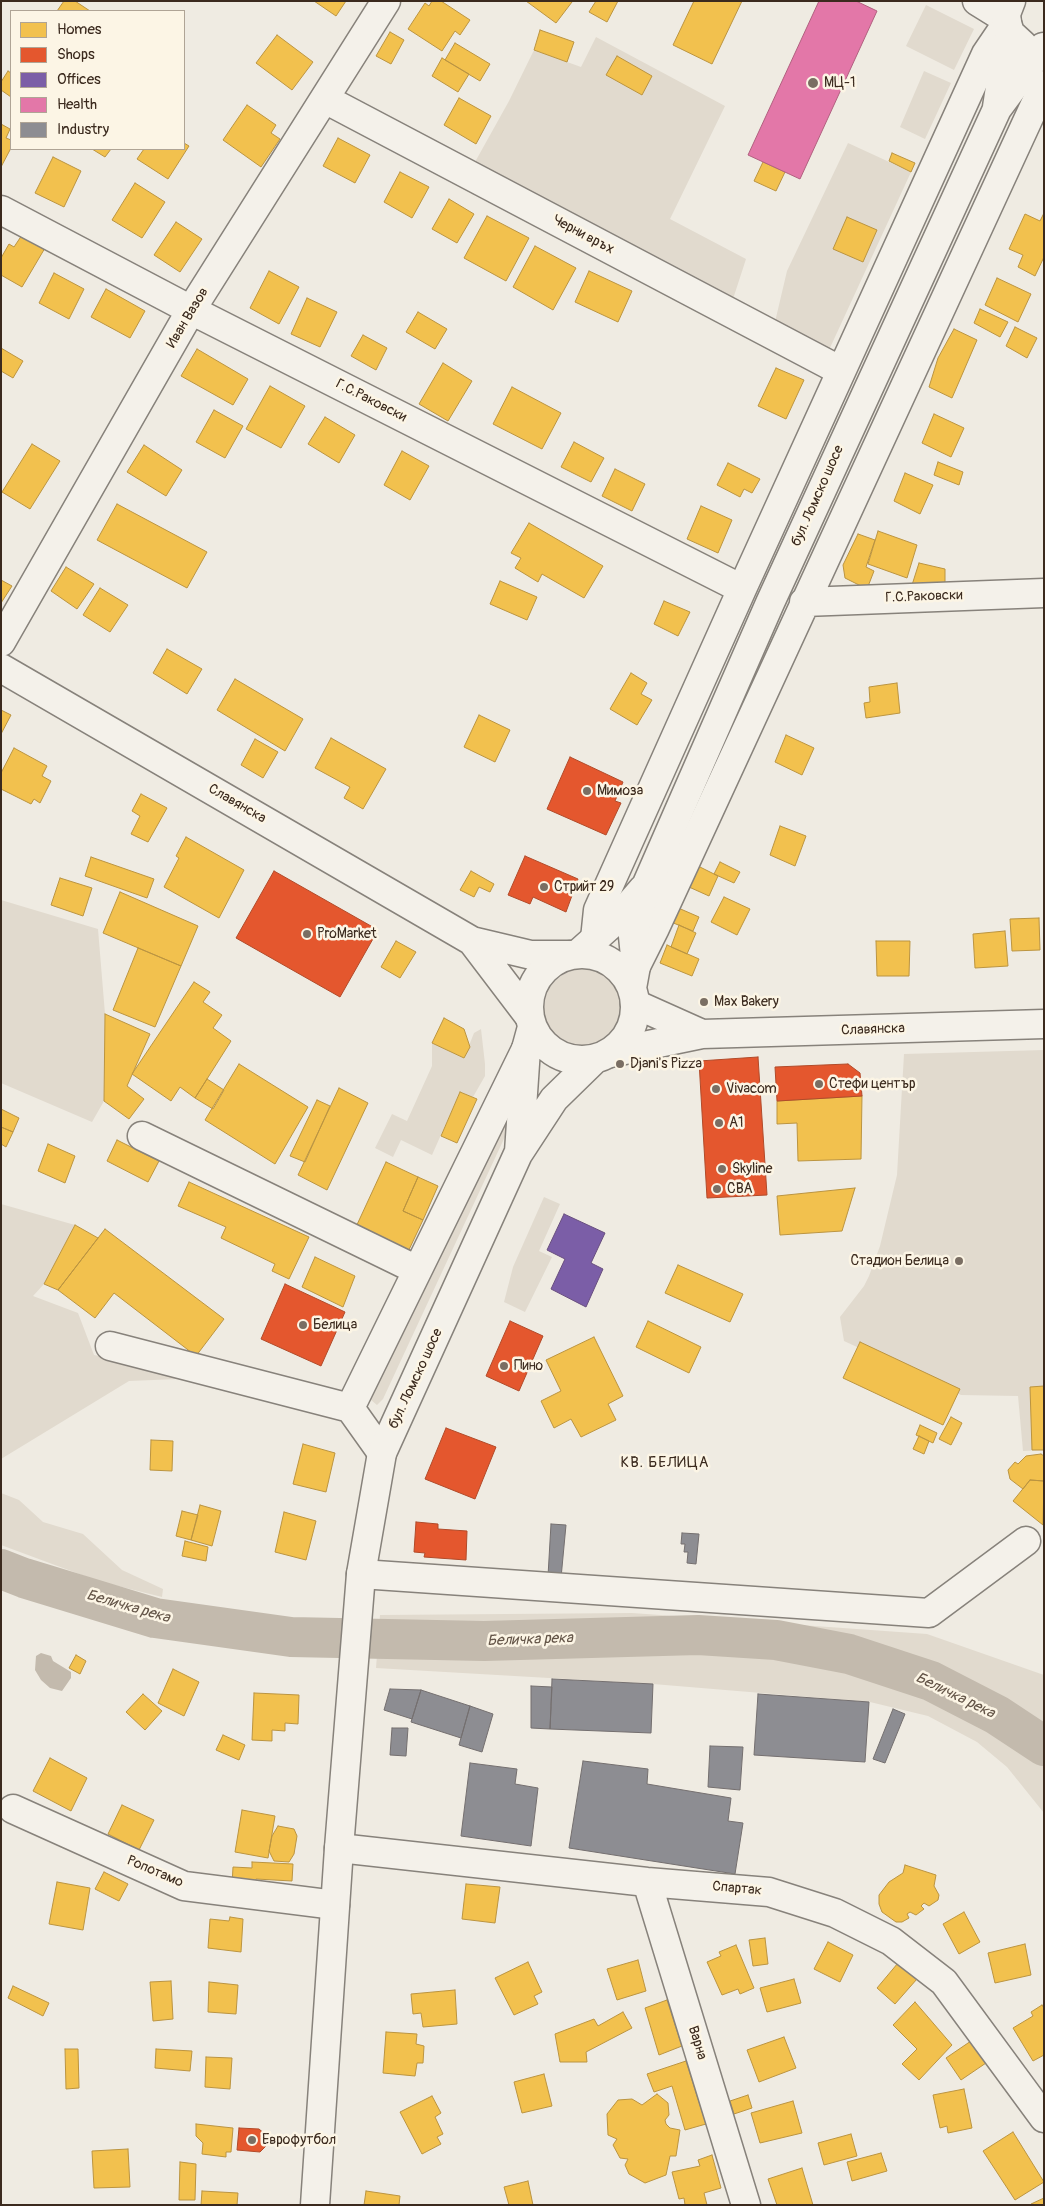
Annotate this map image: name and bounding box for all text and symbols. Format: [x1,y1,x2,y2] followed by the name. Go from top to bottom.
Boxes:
[10,10,185,150] legend
[57,20,102,39] text: Homes
[57,45,95,64] text: Shops
[57,70,101,89] text: Offices
[824,75,855,91] place label: МЦ-1
[806,76,820,90] marker: МЦ-1
[57,95,97,114] text: Health
[57,120,109,139] text: Industry
[549,212,617,258] street label: Черни връх
[163,285,213,351] street label: Иван Вазов
[333,376,409,426] street label: Г.С.Раковски
[788,443,848,549] street label: бул. Ломско шосе
[885,587,963,607] street label: Г.С.Раковски
[205,781,269,827] street label: Славянска
[597,783,643,799] place label: Мимоза
[581,785,593,797] marker: Мимоза
[554,879,614,895] place label: Стрийт 29
[538,881,550,893] marker: Стрийт 29
[317,926,377,942] place label: ProMarket
[301,928,313,940] marker: ProMarket
[714,994,779,1010] place label: Max Bakery
[698,996,710,1008] marker: Max Bakery
[841,1020,905,1040] street label: Славянска
[630,1056,702,1072] place label: Djani's Pizza
[614,1058,626,1070] marker: Djani's Pizza
[829,1076,916,1092] place label: Стефи център
[813,1078,825,1090] marker: Стефи център
[726,1081,777,1097] place label: Vivacom
[710,1083,722,1095] marker: Vivacom
[729,1115,744,1131] place label: A1
[713,1117,725,1129] marker: A1
[732,1161,772,1177] place label: Skyline
[716,1163,728,1175] marker: Skyline
[727,1181,753,1197] place label: CBA
[711,1183,723,1195] marker: CBA
[850,1253,949,1269] place label: Стадион Белица
[953,1255,965,1267] marker: Стадион Белица
[313,1317,357,1333] place label: Белица
[297,1319,309,1331] marker: Белица
[385,1326,447,1432] street label: бул. Ломско шосе
[514,1358,543,1374] place label: Пино
[498,1360,510,1372] marker: Пино
[619,1454,711,1472] district label: КВ. БЕЛИЦА
[84,1587,172,1627] water label: Беличка река
[487,1630,573,1650] water label: Беличка река
[913,1669,997,1723] water label: Беличка река
[124,1853,186,1891] street label: Ропотамо
[712,1878,762,1900] street label: Спартак
[684,2024,710,2062] street label: Варна
[262,2132,336,2148] place label: Еврофутбол
[246,2134,258,2146] marker: Еврофутбол

